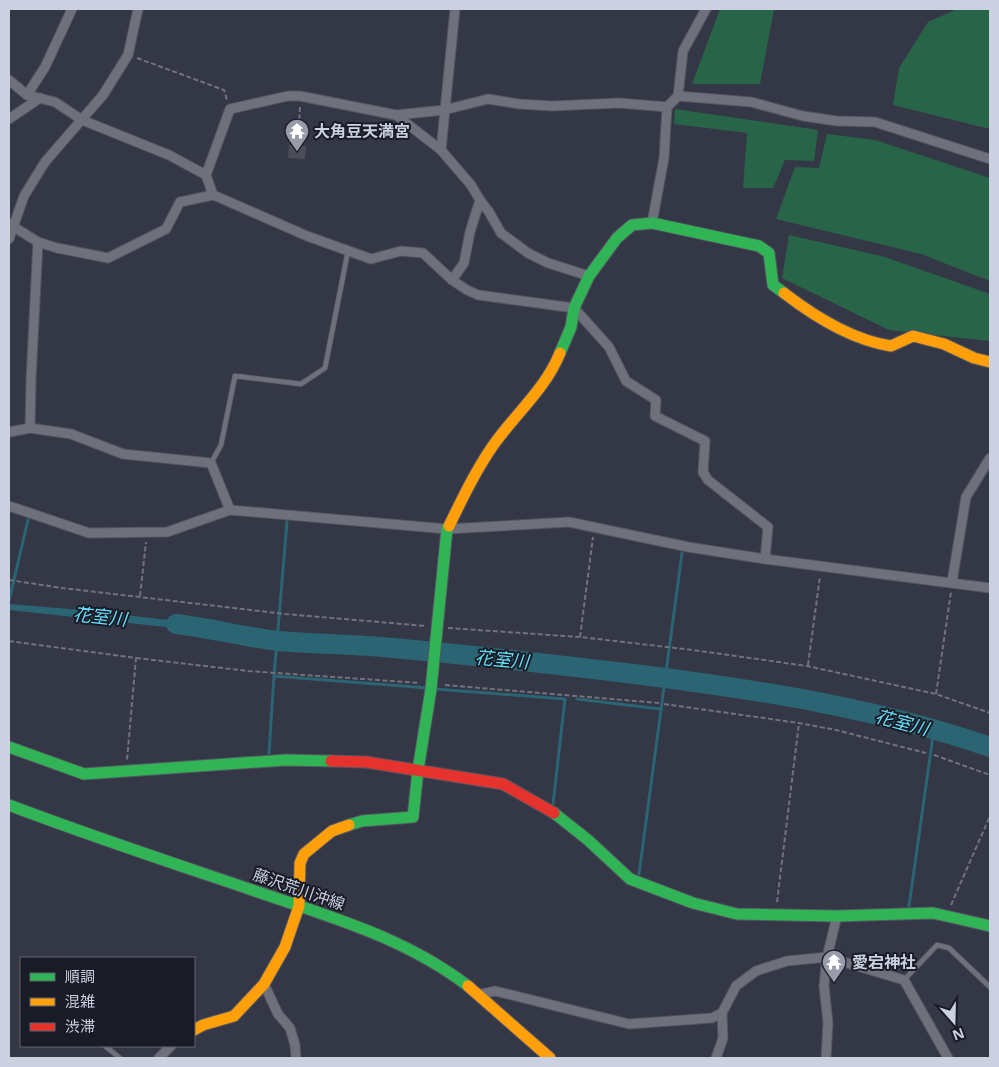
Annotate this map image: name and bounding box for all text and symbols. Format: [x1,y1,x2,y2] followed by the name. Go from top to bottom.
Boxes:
[284,118,310,152] temple icon: 大角豆天満宮
[314,120,410,142] place label: 大角豆天満宮
[72,601,130,631] water label: 花室川
[474,645,532,673] water label: 花室川
[873,703,933,741] water label: 花室川
[250,863,348,915] street label: 藤沢荒川沖線
[821,949,847,983] temple icon: 愛宕神社
[852,951,916,973] place label: 愛宕神社
[20,957,195,1047] legend
[65,966,95,986] text: 順調
[65,991,95,1011] text: 混雑
[929,997,979,1047] north arrow
[65,1016,95,1036] text: 渋滞
[950,1024,967,1046] text: N

